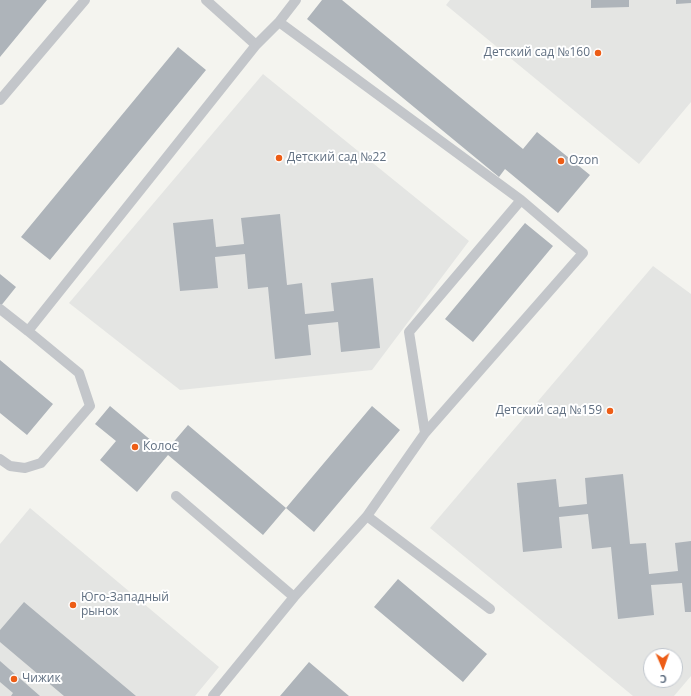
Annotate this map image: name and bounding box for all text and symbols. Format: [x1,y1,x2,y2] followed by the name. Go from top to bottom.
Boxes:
[484,46,590,60] place label: Детский сад №160
[593,48,603,58] marker: Детский сад №160
[287,151,386,165] place label: Детский сад №22
[274,153,284,163] marker: Детский сад №22
[569,154,599,168] place label: Ozon
[556,156,566,166] marker: Ozon
[496,404,602,418] place label: Детский сад №159
[605,406,615,416] marker: Детский сад №159
[143,440,177,454] place label: Колос
[130,442,140,452] marker: Колос
[81,591,169,619] place label: Юго-Западный рынок
[68,600,78,610] marker: Юго-Западный рынок
[643,648,683,688] north arrow
[22,672,61,686] place label: Чижик
[660,672,667,687] text: С
[9,674,19,684] marker: Чижик

